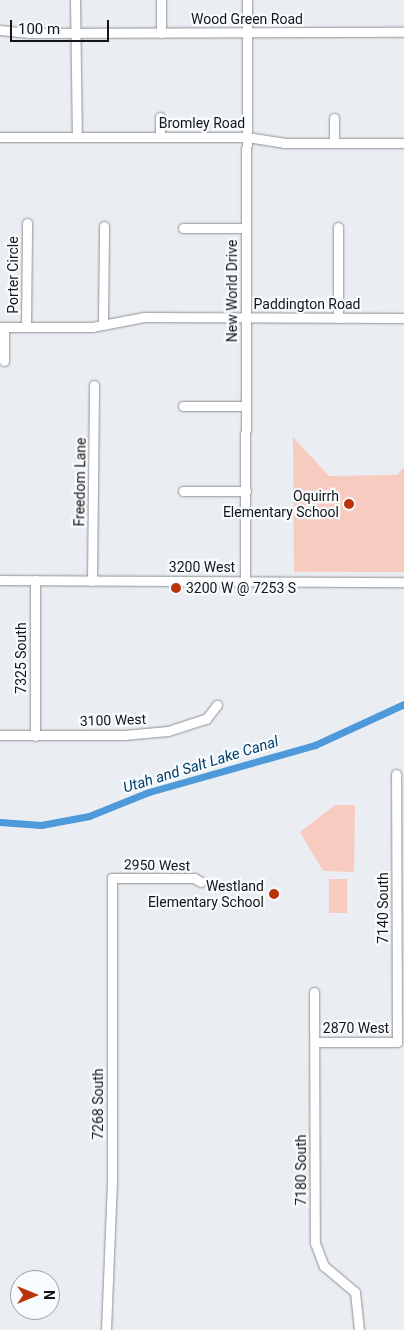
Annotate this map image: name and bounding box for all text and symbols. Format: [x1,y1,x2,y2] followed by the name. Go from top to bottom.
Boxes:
[12,10,111,42] scale bar
[191,11,303,27] street label: Wood Green Road
[18,20,60,38] text: 100 m
[159,115,245,131] street label: Bromley Road
[5,236,21,314] street label: Porter Circle
[224,240,240,342] street label: New World Drive
[254,296,360,312] street label: Paddington Road
[71,437,89,527] street label: Freedom Lane
[223,488,339,520] place label: Oquirrh Elementary School
[343,498,355,510] marker: Oquirrh Elementary School
[169,559,235,575] street label: 3200 West
[186,580,296,596] place label: 3200 W @ 7253 S
[170,582,182,594] marker: 3200 W @ 7253 S
[13,622,29,694] street label: 7325 South
[80,710,146,730] street label: 3100 West
[121,733,281,797] water label: Utah and Salt Lake Canal
[124,856,190,874] street label: 2950 West
[375,872,391,944] street label: 7140 South
[148,878,264,910] place label: Westland Elementary School
[268,888,280,900] marker: Westland Elementary School
[323,1020,389,1036] street label: 2870 West
[90,1068,106,1140] street label: 7268 South
[293,1134,309,1206] street label: 7180 South
[10,1270,60,1320] north arrow
[41,1290,57,1300] text: N

